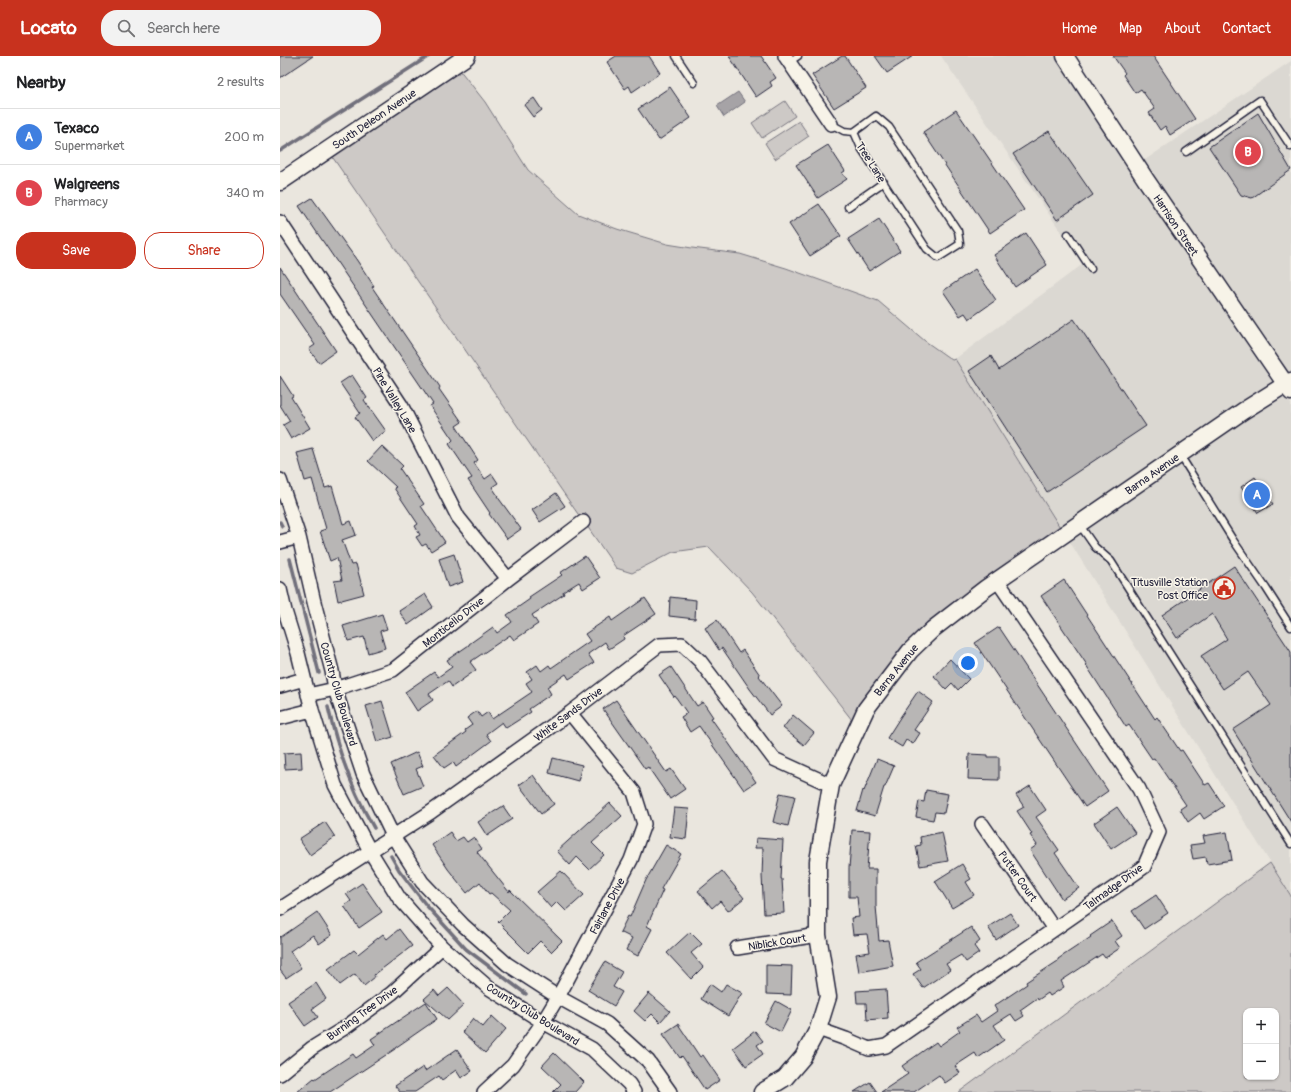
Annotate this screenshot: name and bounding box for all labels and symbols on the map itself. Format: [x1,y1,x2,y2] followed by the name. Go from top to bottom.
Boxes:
[330,86,419,152] street label: South Deleon Avenue
[1235,137,1261,167] pin: B
[853,140,888,185] street label: Tree Lane
[1150,192,1201,259] street label: Harrison Street
[370,365,420,436] street label: Pine Valley Lane
[1123,451,1182,498] street label: Barna Avenue
[1244,480,1270,510] pin: A
[1211,575,1237,601] public building icon: Titusville Station Post Office
[1131,576,1209,602] place label: Titusville Station Post Office
[420,594,487,650] street label: Monticello Drive
[317,641,360,748] street label: Country Club Boulevard
[872,641,922,699] street label: Barna Avenue
[958,653,978,673] your location
[531,684,606,744] street label: White Sands Drive
[995,848,1040,905] street label: Putter Court
[1081,861,1146,913] street label: Talmadge Drive
[587,875,628,937] street label: Fairlane Drive
[747,931,808,953] street label: Niblick Court
[484,980,582,1048] street label: Country Club Boulevard
[324,983,401,1043] street label: Burning Tree Drive

